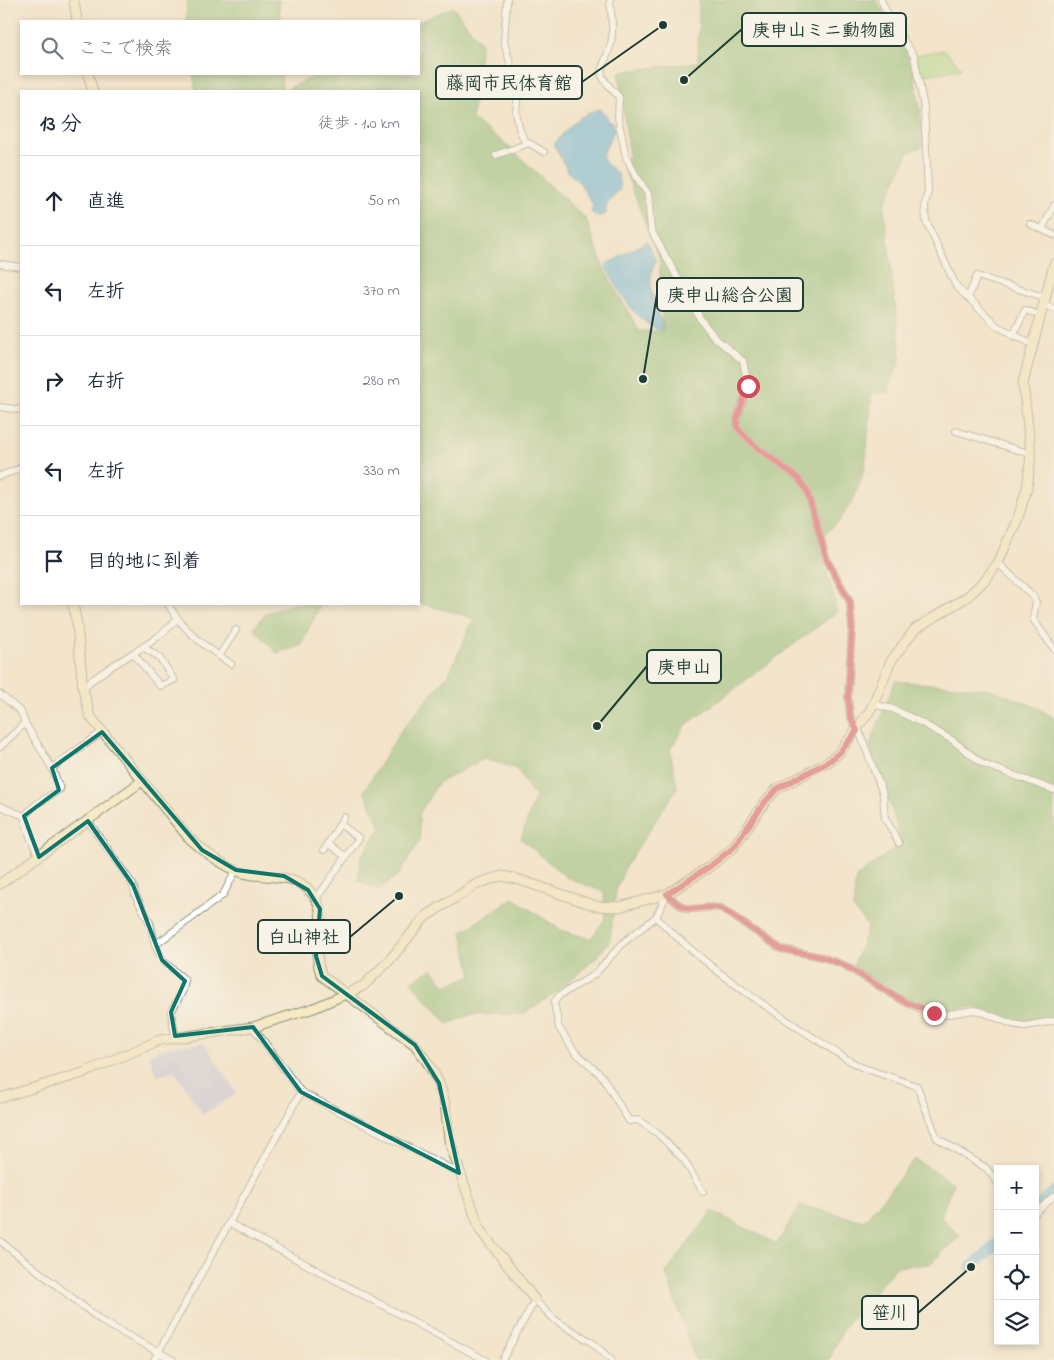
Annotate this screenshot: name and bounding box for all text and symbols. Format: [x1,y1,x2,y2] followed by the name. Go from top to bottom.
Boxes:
[742,13,906,46] callout: 庚申山ミニ動物園
[752,19,896,45] text: 庚申山ミニ動物園
[20,20,420,75] search box
[38,34,66,62] icon: search
[78,36,173,63] text: ここで検索
[436,66,582,99] callout: 藤岡市民体育館
[446,72,572,98] text: 藤岡市民体育館
[40,110,82,140] text: 13 分
[318,112,400,136] text: 徒歩 · 1.0 km
[40,187,68,215] icon: ahead
[87,189,125,216] text: 直進
[368,189,400,213] text: 50 m
[40,277,68,305] icon: left
[657,278,803,311] callout: 庚申山総合公園
[87,279,125,306] text: 左折
[363,279,400,303] text: 370 m
[667,284,793,310] text: 庚申山総合公園
[40,367,68,395] icon: right
[87,369,125,396] text: 右折
[363,369,400,393] text: 280 m
[737,375,760,398] route start
[40,457,68,485] icon: left
[87,459,125,486] text: 左折
[363,459,400,483] text: 330 m
[40,547,68,575] icon: arrive
[87,549,201,576] text: 目的地に到着
[647,650,721,683] callout: 庚申山
[657,656,711,682] text: 庚申山
[258,920,350,953] callout: 白山神社
[268,926,340,952] text: 白山神社
[923,1002,946,1025] route end
[994,1165,1039,1345] map controls
[994,1165,1039,1210] button: +
[994,1210,1039,1255] button: −
[994,1255,1039,1300] button: locate
[862,1296,918,1329] callout: 笹川
[994,1300,1039,1345] button: layers
[872,1302,908,1328] text: 笹川

